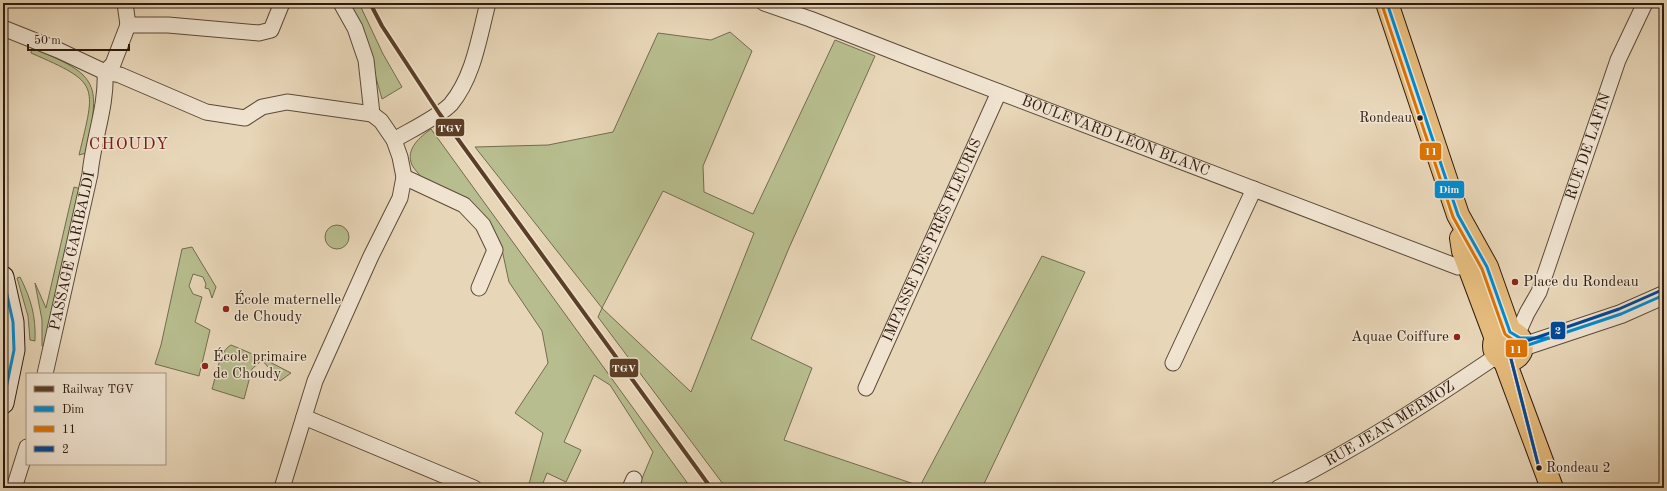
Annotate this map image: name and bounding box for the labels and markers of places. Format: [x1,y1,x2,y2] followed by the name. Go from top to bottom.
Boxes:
[1359,111,1413,125] place label: Rondeau
[1415,113,1425,123] marker: Rondeau
[1523,275,1639,290] place label: Place du Rondeau
[1510,277,1520,287] marker: Place du Rondeau
[234,290,341,325] place label: École maternelle de Choudy
[221,304,231,314] marker: École maternelle de Choudy
[1351,330,1449,345] place label: Aquae Coiffure
[1452,332,1462,342] marker: Aquae Coiffure
[213,347,307,382] place label: École primaire de Choudy
[200,361,210,371] marker: École primaire de Choudy
[1546,461,1611,475] place label: Rondeau 2
[1534,463,1544,473] marker: Rondeau 2

